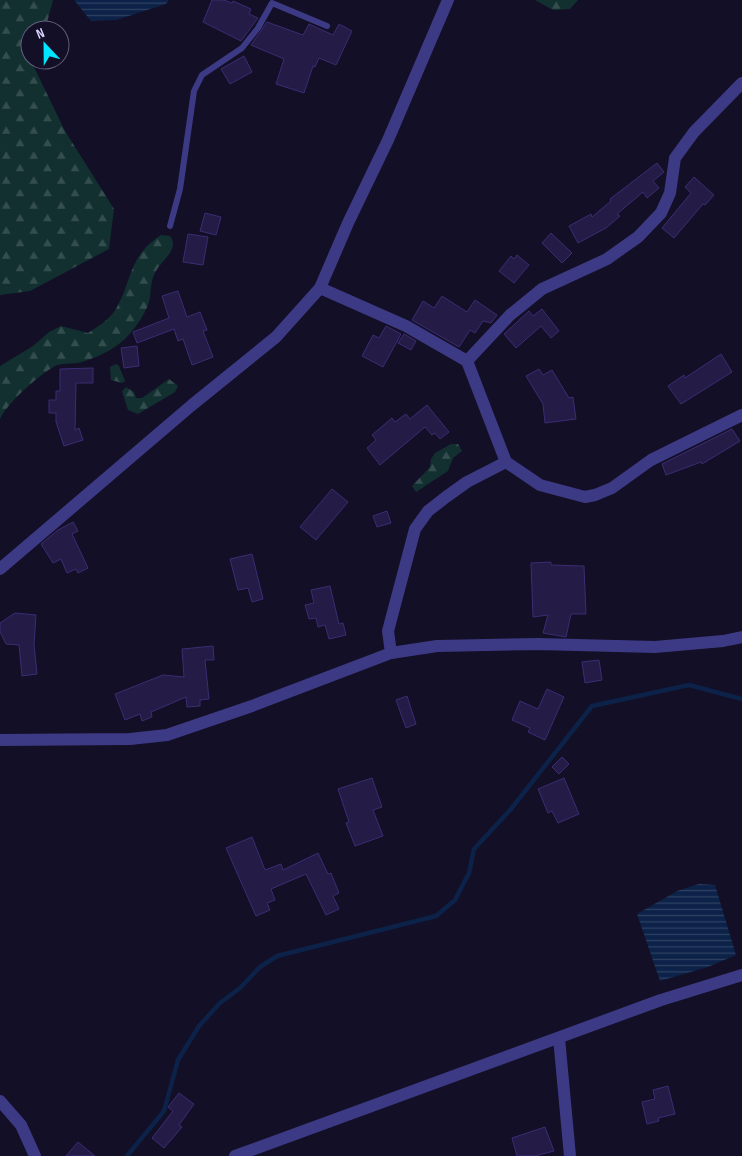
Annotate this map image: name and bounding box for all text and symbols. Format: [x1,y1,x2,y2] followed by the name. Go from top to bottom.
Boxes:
[20,20,70,70] north arrow
[34,24,47,43] text: N

